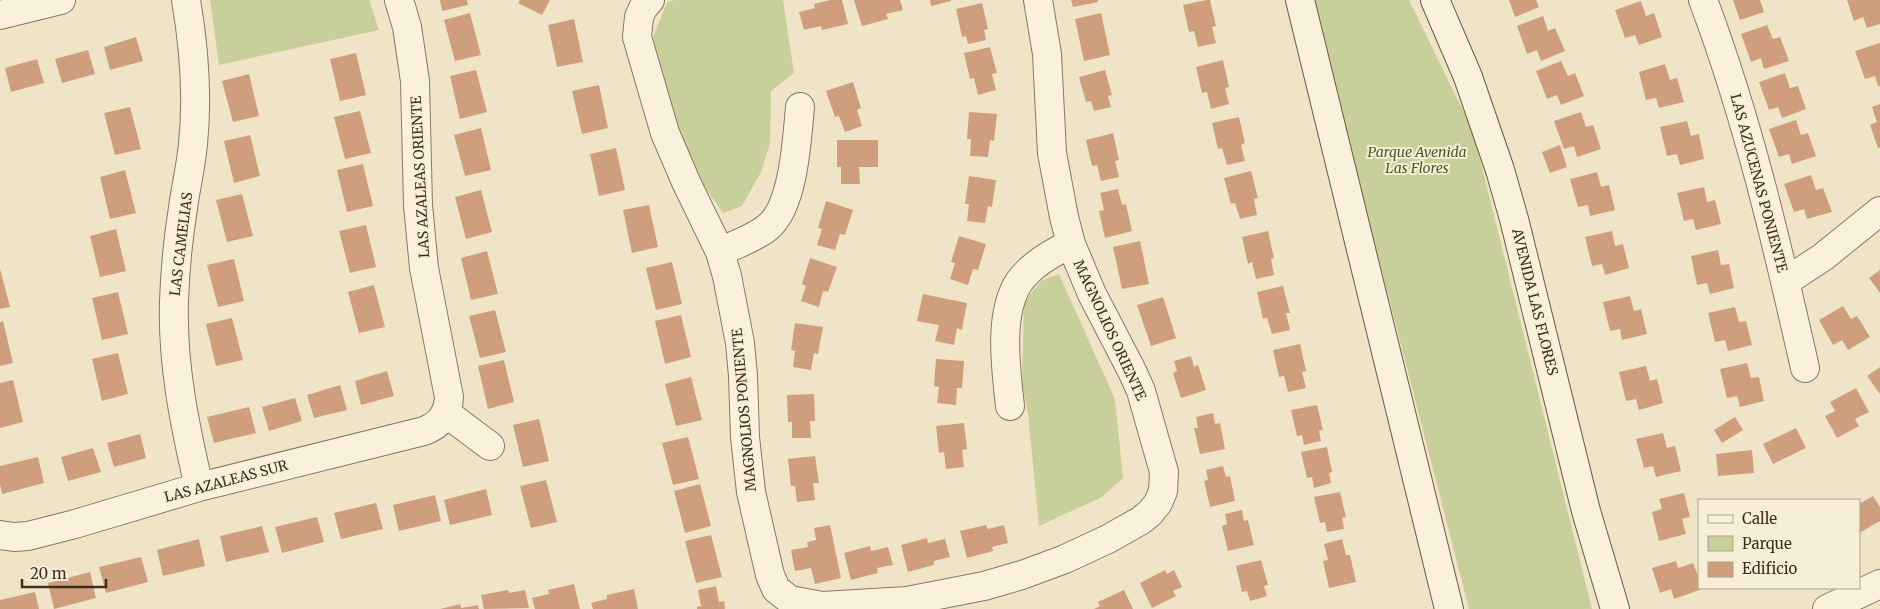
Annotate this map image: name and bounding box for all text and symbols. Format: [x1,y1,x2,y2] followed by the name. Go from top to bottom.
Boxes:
[1726,92,1792,274] street label: LAS AZUCENAS PONIENTE
[407,95,433,259] street label: LAS AZALEAS ORIENTE
[1367,143,1467,177] park label: Parque Avenida Las Flores
[166,191,196,297] street label: LAS CAMELIAS
[1508,226,1562,377] street label: AVENIDA LAS FLORES
[1069,257,1151,403] street label: MAGNOLIOS ORIENTE
[728,328,760,492] street label: MAGNOLIOS PONIENTE
[162,456,290,506] street label: LAS AZALEAS SUR
[1698,499,1860,589] legend
[1742,509,1777,528] text: Calle
[1742,534,1792,553] text: Parque
[22,556,106,588] scale bar
[1742,559,1798,578] text: Edificio
[30,564,67,583] text: 20 m

